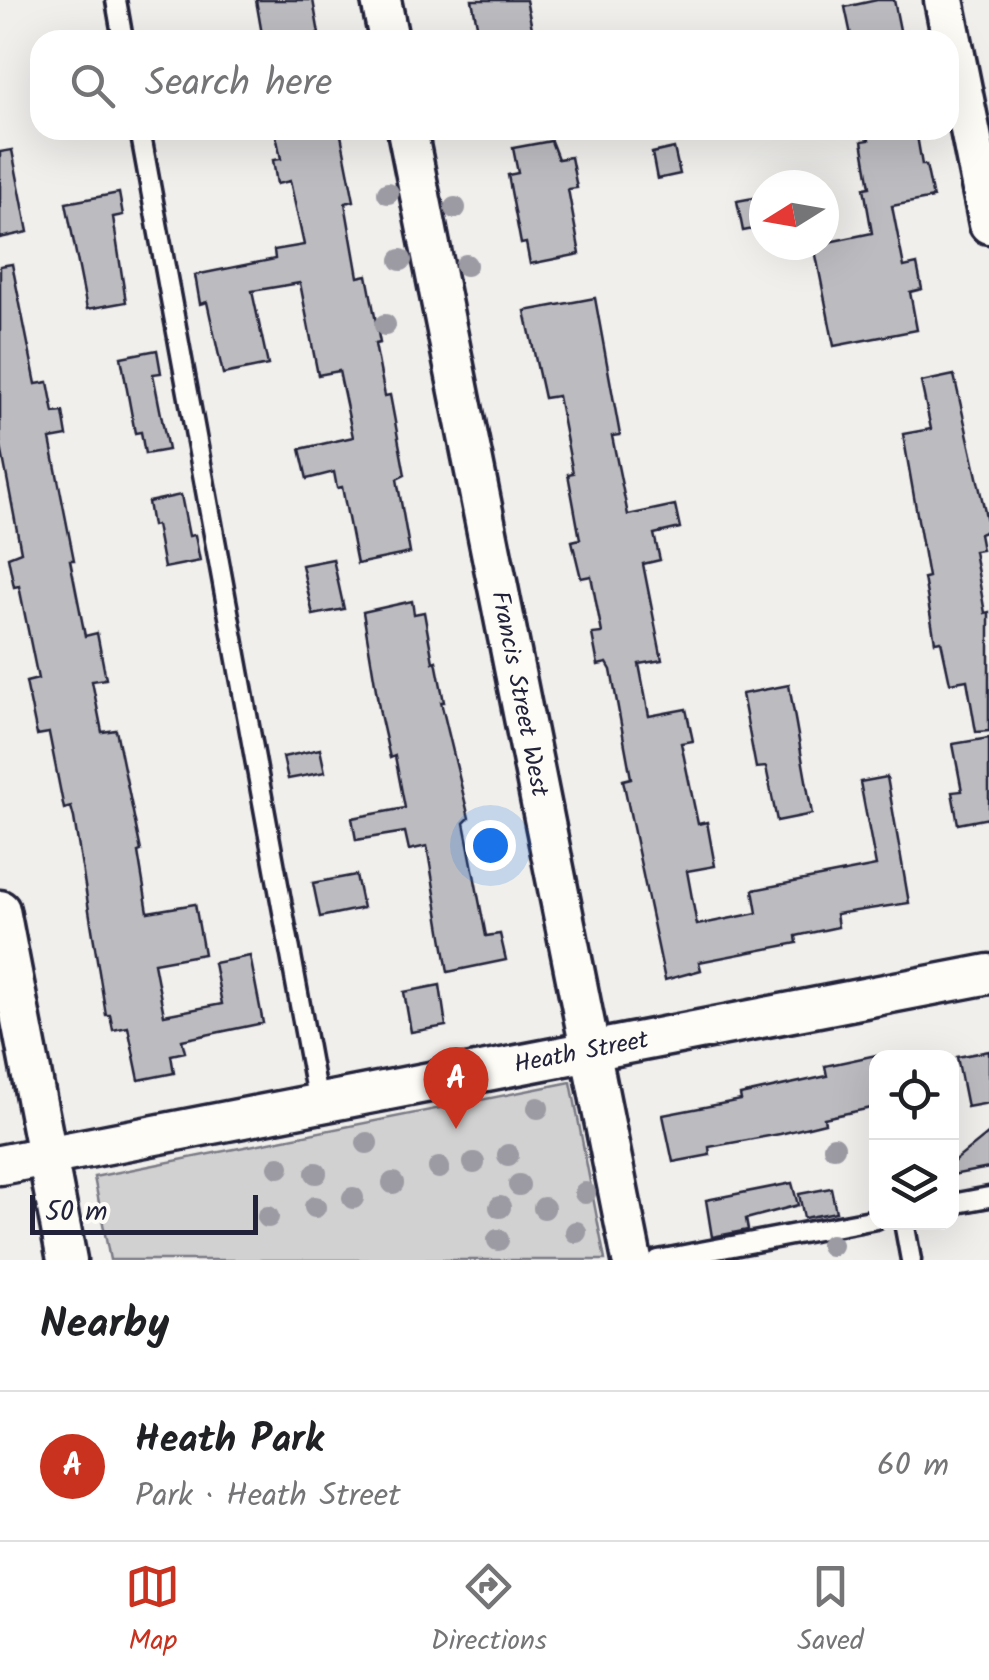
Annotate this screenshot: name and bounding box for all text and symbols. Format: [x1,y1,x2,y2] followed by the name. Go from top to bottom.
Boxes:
[30,30,959,140] search box
[145,55,332,115] text: Search here
[65,58,120,113] icon: search
[749,170,839,260] north arrow
[479,588,559,801] street label: Francis Street West
[465,820,516,871] your location
[511,1020,652,1085] street label: Heath Street
[424,1046,488,1129] pin: A
[869,1050,959,1230] map controls
[869,1050,959,1140] button: locate
[869,1140,959,1230] button: layers
[30,1190,258,1234] scale bar
[45,1190,108,1235] text: 50 m
[40,1292,169,1359] text: Nearby
[135,1411,324,1471] text: Heath Park
[62,1441,83,1492] text: A
[877,1441,949,1492] text: 60 m
[135,1471,401,1522] text: Park · Heath Street
[125,1559,180,1664] tab: Map
[431,1559,547,1664] tab: Directions
[797,1559,864,1664] tab: Saved

